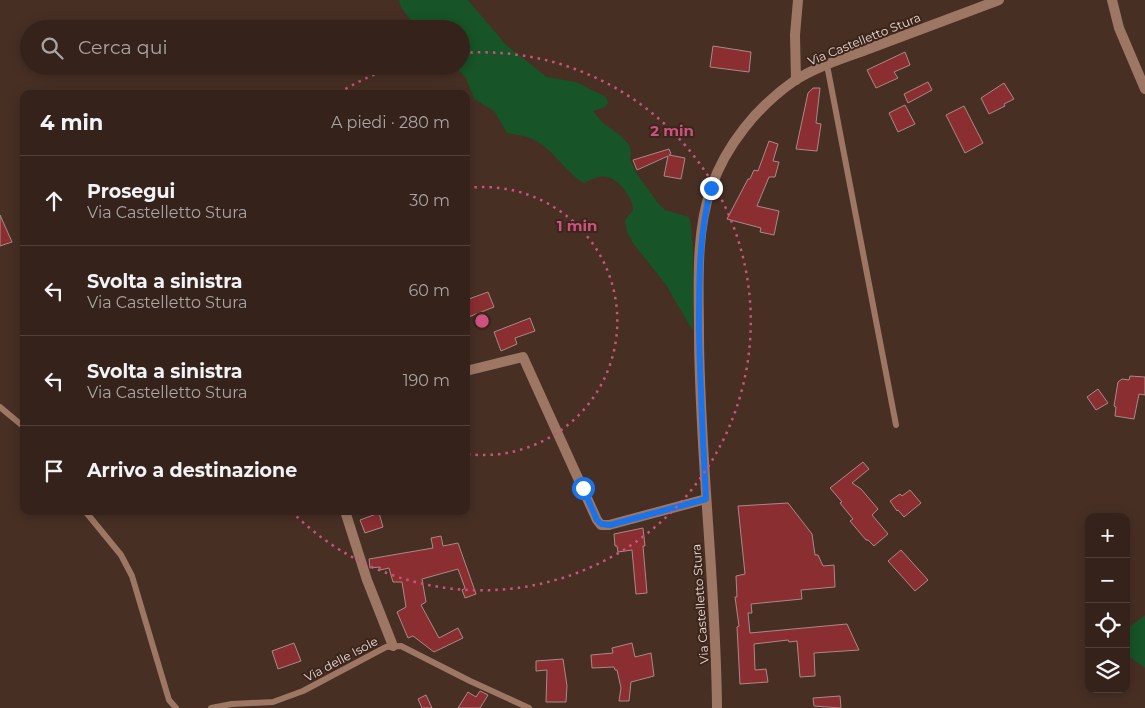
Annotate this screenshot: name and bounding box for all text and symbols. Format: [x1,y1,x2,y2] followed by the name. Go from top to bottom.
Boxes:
[805,10,923,68] street label: Via Castelletto Stura
[20,20,470,75] search box
[38,34,66,62] icon: search
[78,36,168,59] text: Cerca qui
[40,110,103,135] text: 4 min
[331,113,450,132] text: A piedi · 280 m
[650,121,694,140] text: 2 min
[700,177,723,200] route end
[87,180,175,203] text: Prosegui
[40,187,68,215] icon: ahead
[409,191,450,210] text: 30 m
[87,203,247,222] text: Via Castelletto Stura
[557,216,597,235] text: 1 min
[87,270,242,293] text: Svolta a sinistra
[40,277,68,305] icon: left
[408,281,450,300] text: 60 m
[87,293,247,312] text: Via Castelletto Stura
[473,312,491,330] centre of rings
[87,360,242,383] text: Svolta a sinistra
[40,367,68,395] icon: left
[403,371,450,390] text: 190 m
[87,383,247,402] text: Via Castelletto Stura
[40,457,68,485] icon: arrive
[87,459,297,482] text: Arrivo a destinazione
[572,477,595,500] route start
[1085,513,1130,693] map controls
[1085,513,1130,558] button: +
[688,543,712,665] street label: Via Castelletto Stura
[1085,558,1130,603] button: −
[1085,603,1130,648] button: locate
[302,633,380,685] street label: Via delle Isole
[1085,648,1130,693] button: layers

